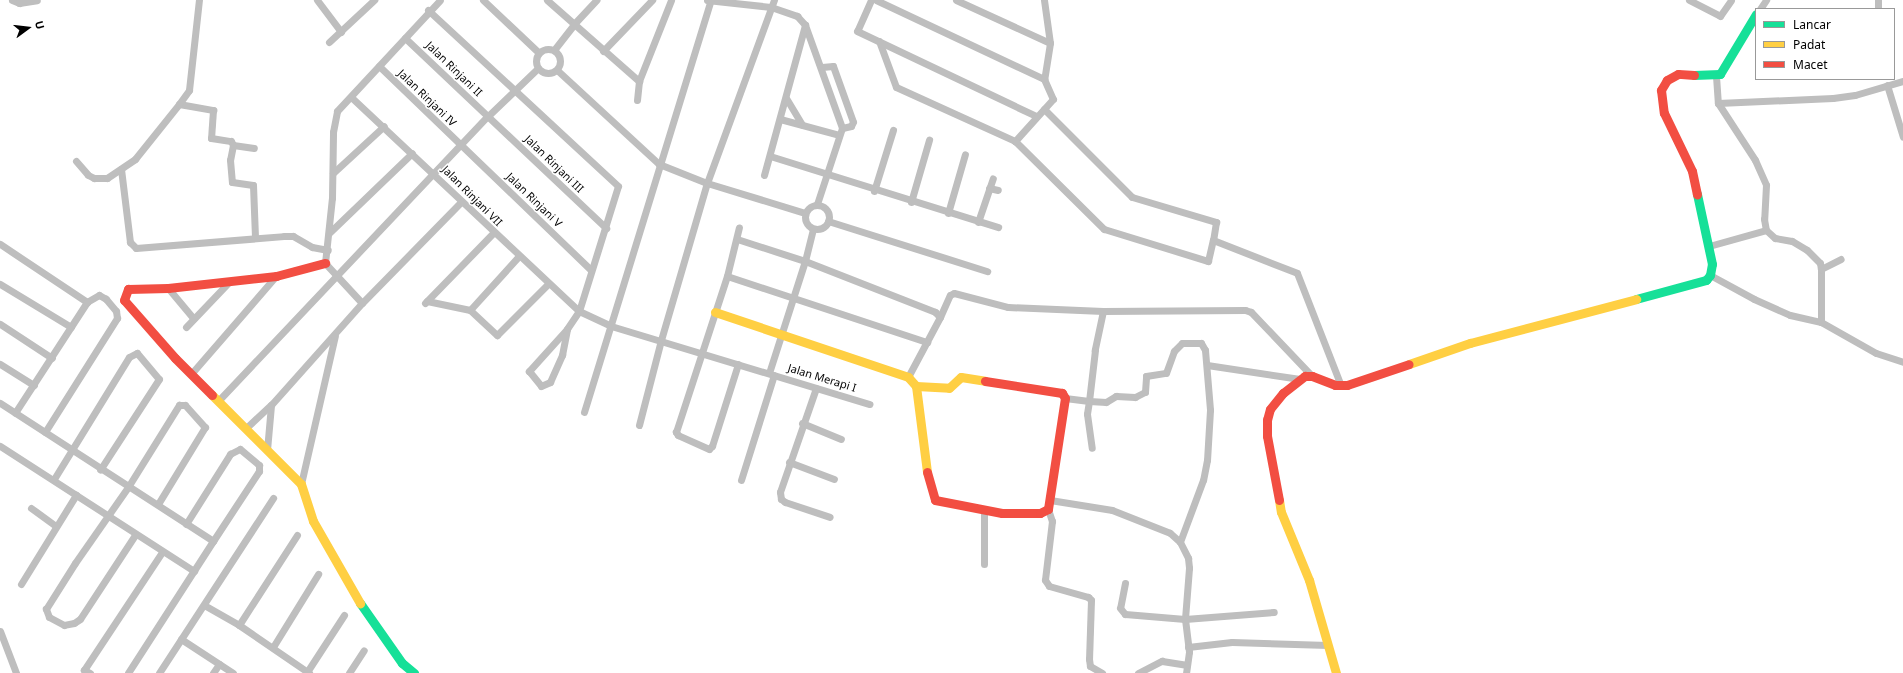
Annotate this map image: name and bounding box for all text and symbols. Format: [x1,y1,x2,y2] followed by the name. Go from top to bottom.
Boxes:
[8,8,48,48] north arrow
[1755,8,1895,80] legend
[1793,16,1831,33] text: Lancar
[32,19,48,31] text: U
[1793,36,1825,53] text: Padat
[423,39,485,99] street label: Jalan Rinjani II
[1793,56,1827,73] text: Macet
[395,67,459,129] street label: Jalan Rinjani IV
[522,133,586,195] street label: Jalan Rinjani III
[439,163,505,229] street label: Jalan Rinjani VII
[503,170,565,230] street label: Jalan Rinjani V
[786,361,858,395] street label: Jalan Merapi I

